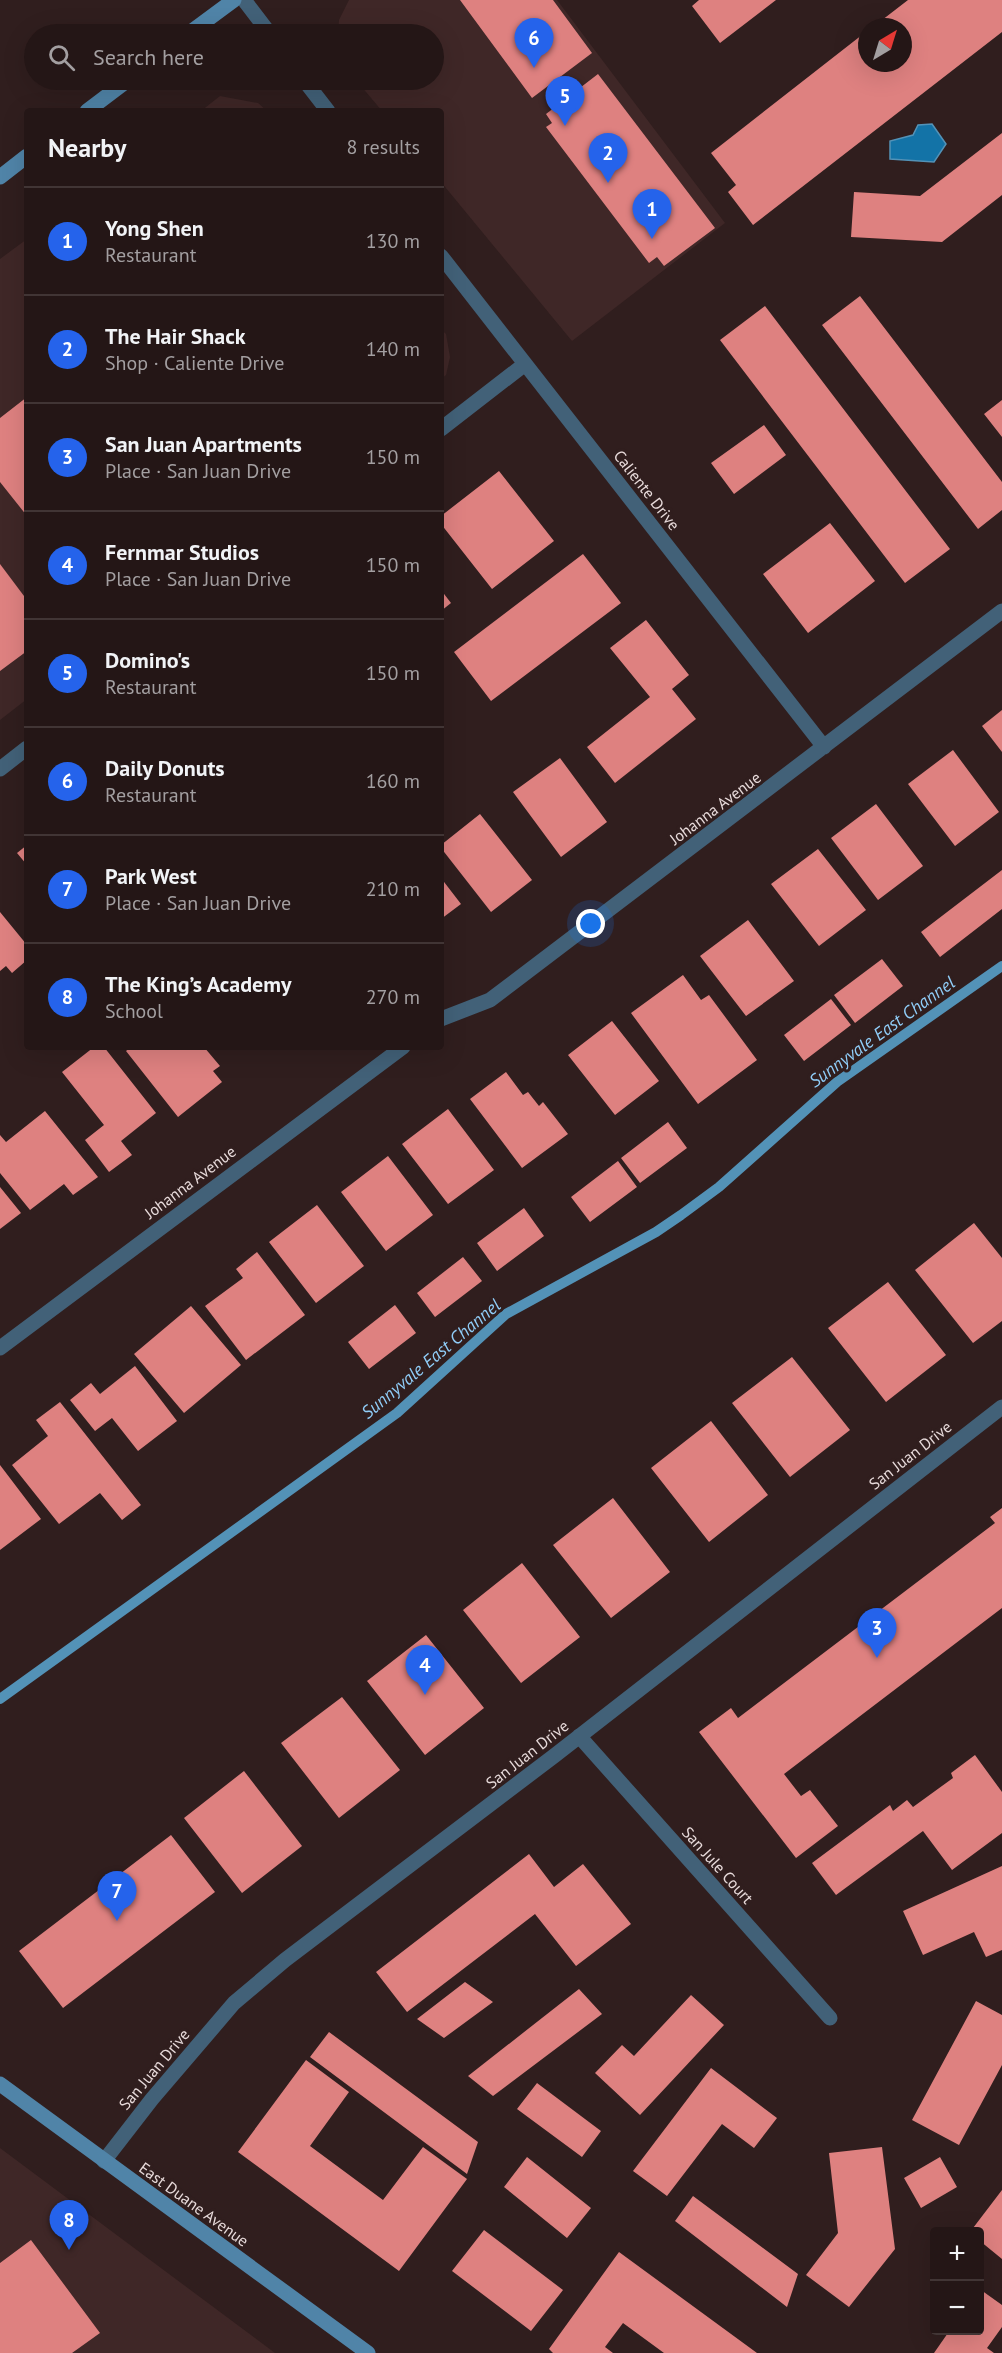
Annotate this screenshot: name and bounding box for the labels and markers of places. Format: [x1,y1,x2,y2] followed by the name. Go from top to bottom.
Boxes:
[514,19,554,68] pin: 6
[546,76,584,126] pin: 5
[588,134,628,183] pin: 2
[632,190,672,239] pin: 1
[858,1608,896,1658] pin: 3
[406,1646,444,1695] pin: 4
[98,1872,136,1921] pin: 7
[50,2200,88,2250] pin: 8

